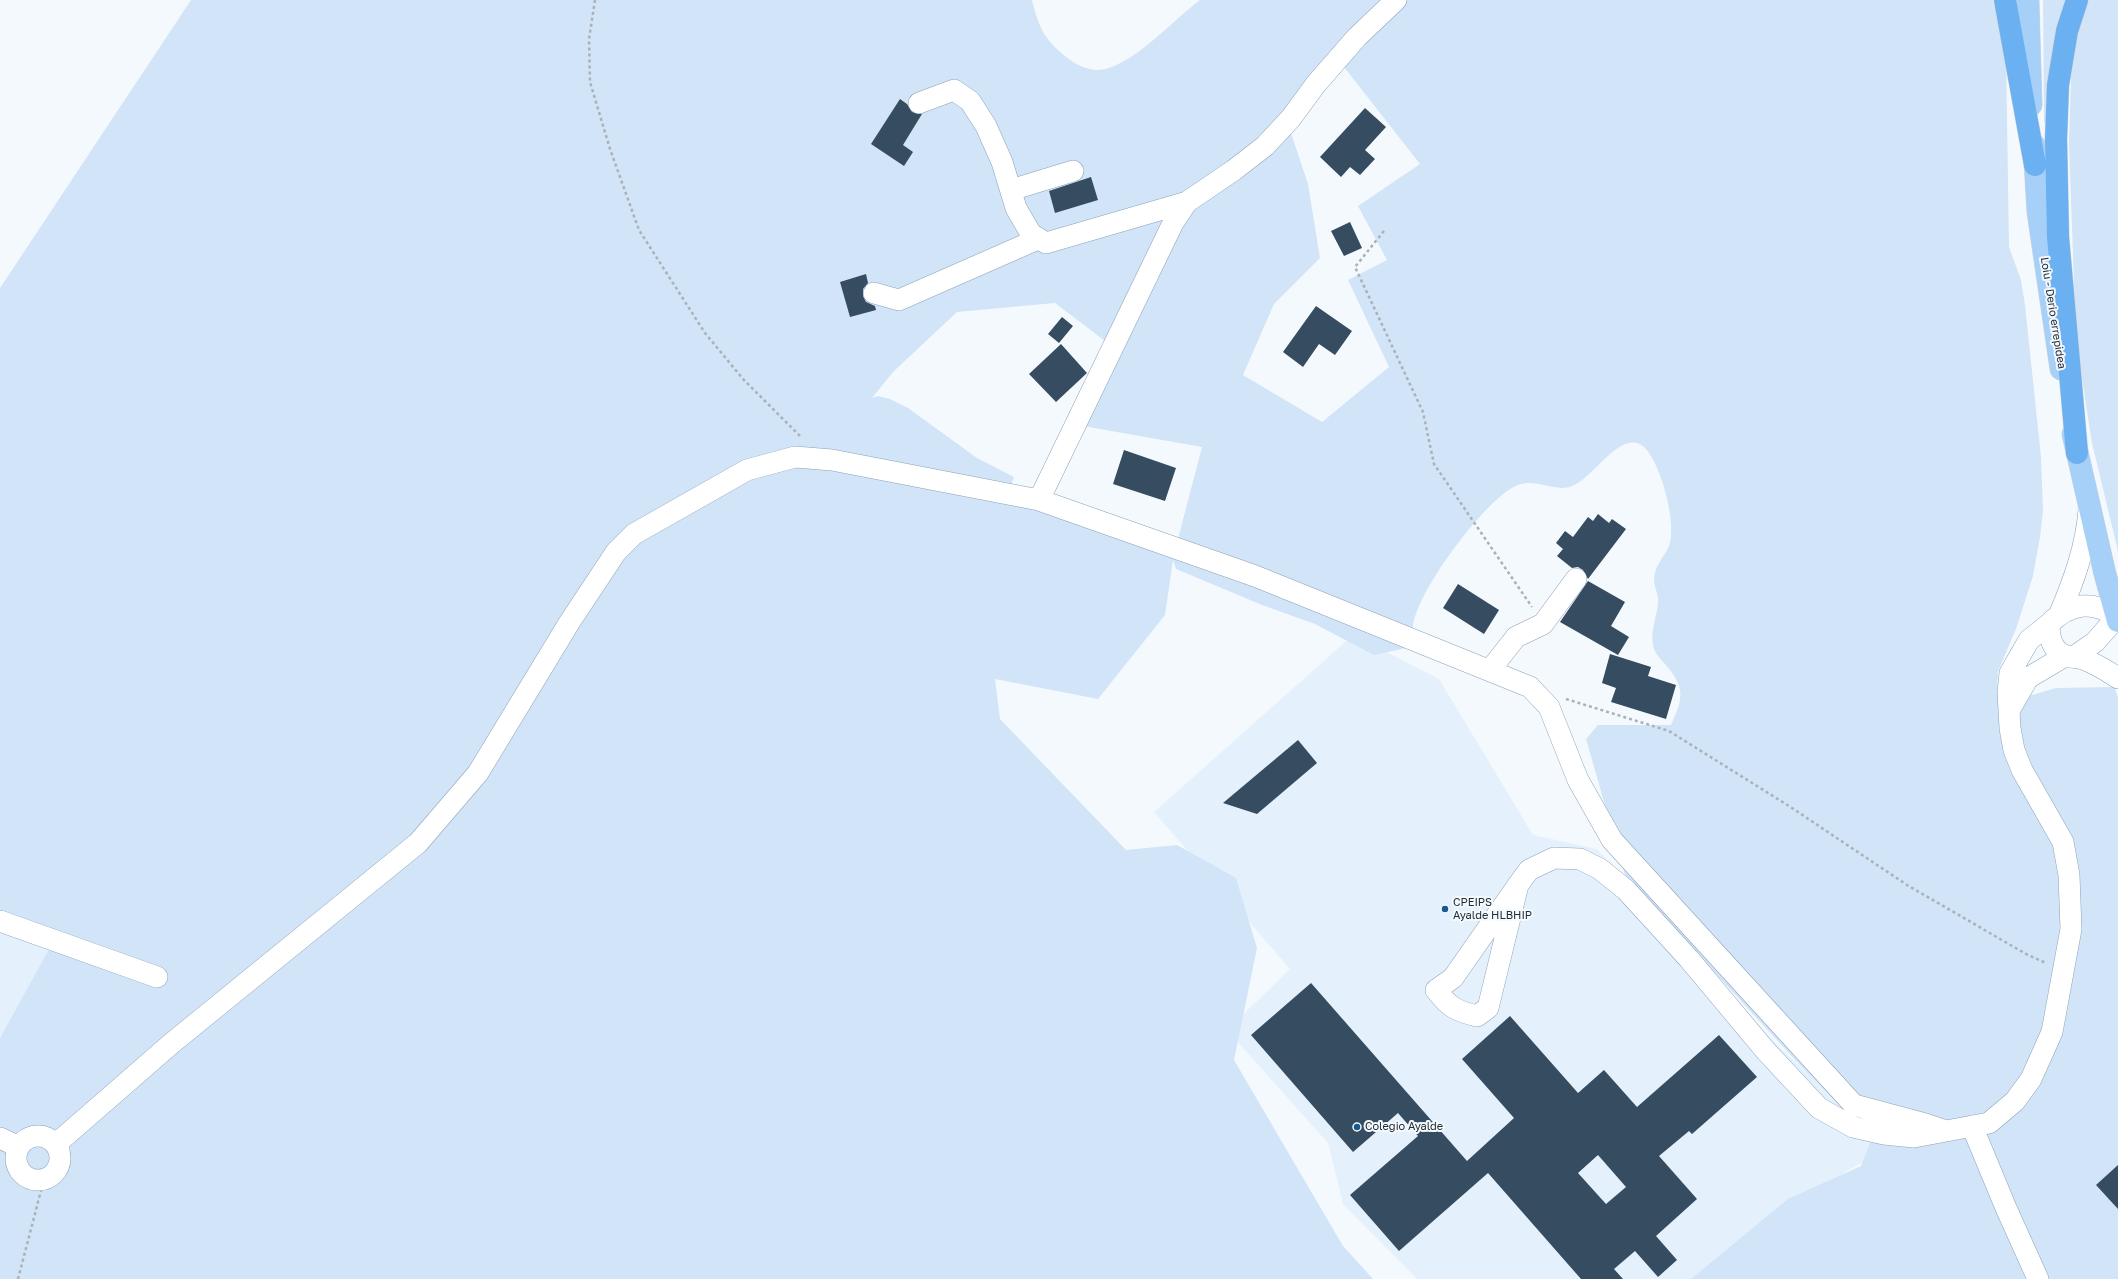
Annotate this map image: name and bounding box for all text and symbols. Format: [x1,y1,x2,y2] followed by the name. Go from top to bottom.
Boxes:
[2038,256,2068,370] street label: Loiu - Derio errepidea
[1453,896,1532,922] place label: CPEIPS Ayalde HLBHIP
[1440,904,1450,914] marker: CPEIPS Ayalde HLBHIP
[1365,1120,1443,1134] place label: Colegio Ayalde
[1352,1122,1362,1132] marker: Colegio Ayalde

